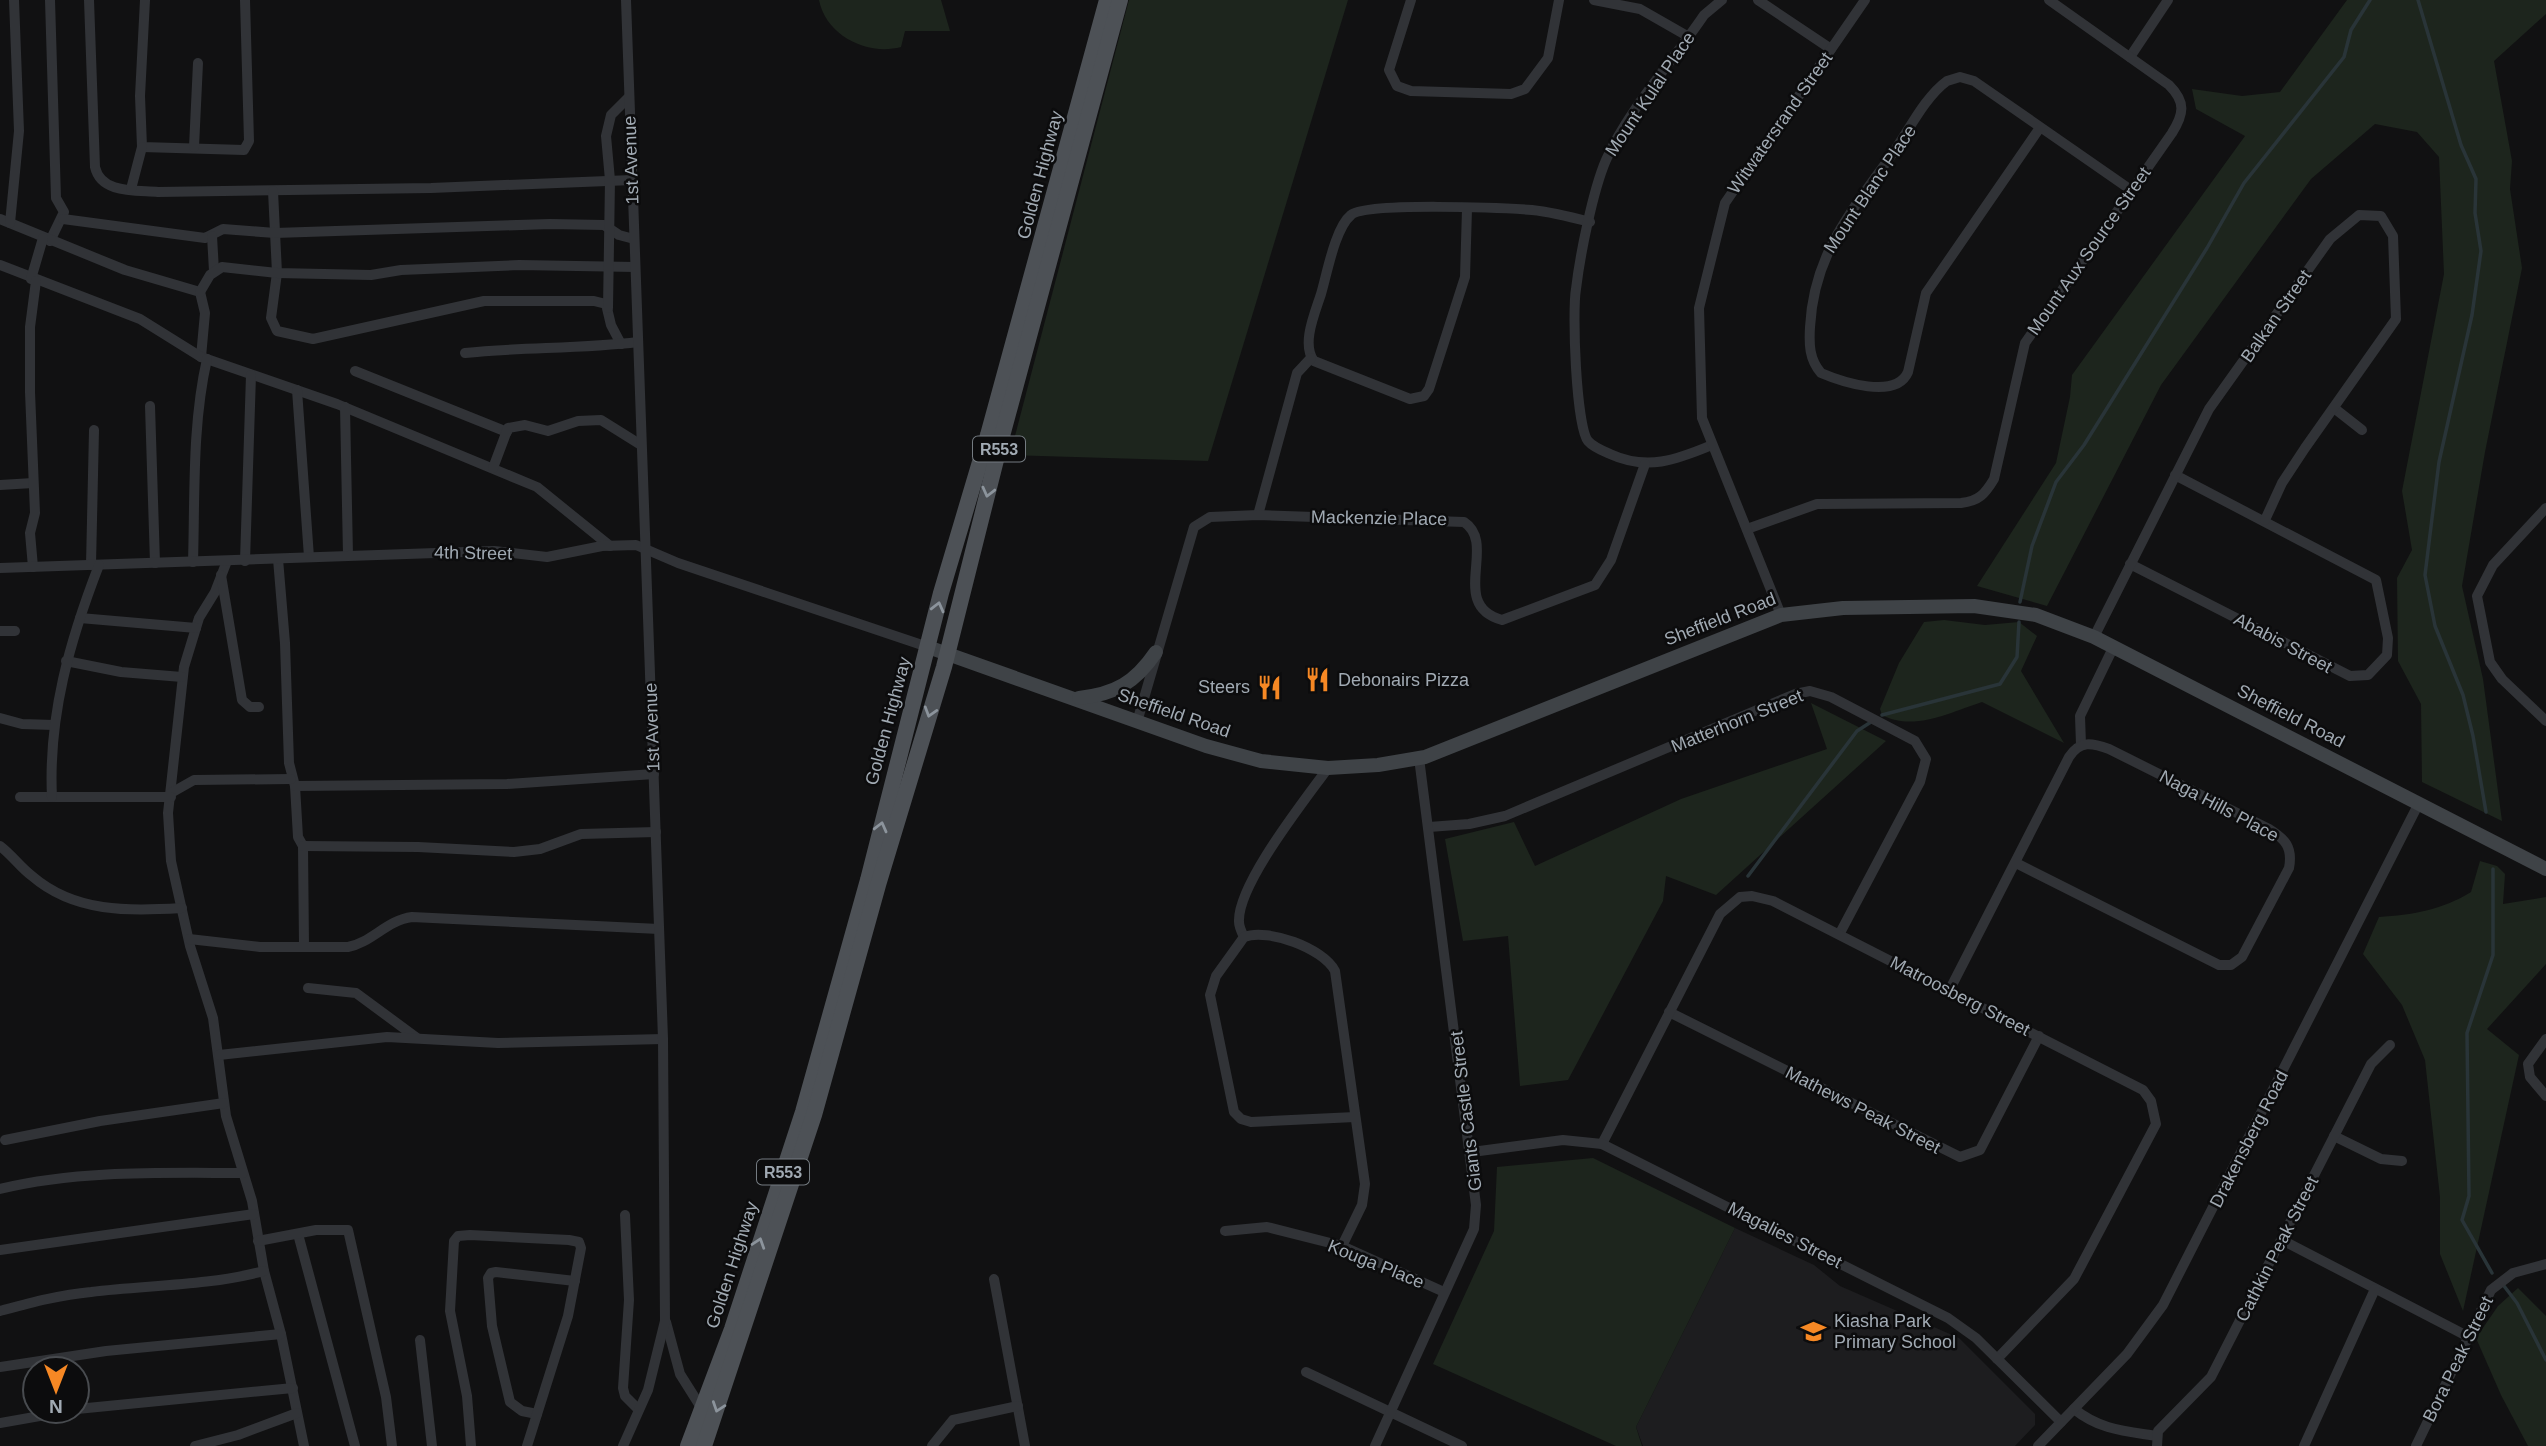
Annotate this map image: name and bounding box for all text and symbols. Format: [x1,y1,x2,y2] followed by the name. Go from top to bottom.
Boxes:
[1601,28,1699,160] street label: Mount Kulal Place
[1724,48,1836,198] street label: Witwatersrand Street
[1013,109,1067,241] street label: Golden Highway
[619,115,643,205] street label: 1st Avenue
[1820,121,1920,257] street label: Mount Blanc Place
[2023,163,2155,339] street label: Mount Aux Source Street
[2237,266,2315,366] street label: Balkan Street
[973,436,1025,462] road number: R553
[982,486,996,498] one-way arrow
[1311,507,1447,529] street label: Mackenzie Place
[434,542,512,564] street label: 4th Street
[1661,589,1779,649] street label: Sheffield Road
[930,601,944,613] one-way arrow
[2231,609,2335,677] street label: Ababis Street
[861,655,915,787] street label: Golden Highway
[1304,666,1332,694] restaurant icon: Debonairs Pizza
[1338,670,1470,690] place label: Debonairs Pizza
[1256,673,1284,701] restaurant icon: Steers
[1198,677,1250,697] place label: Steers
[2234,680,2348,752] street label: Sheffield Road
[640,682,664,772] street label: 1st Avenue
[1115,684,1233,742] street label: Sheffield Road
[1668,685,1806,757] street label: Matterhorn Street
[924,706,939,718] one-way arrow
[2156,766,2282,846] street label: Naga Hills Place
[873,821,887,833] one-way arrow
[1887,952,2033,1040] street label: Matroosberg Street
[1446,1030,1486,1192] street label: Giants Castle Street
[1782,1062,1944,1158] street label: Mathews Peak Street
[2206,1067,2292,1211] street label: Drakensberg Road
[757,1160,809,1184] road number: R553
[2232,1173,2322,1325] street label: Cathkin Peak Street
[1725,1198,1845,1272] street label: Magalies Street
[702,1199,762,1331] street label: Golden Highway
[1325,1236,1427,1292] street label: Kouga Place
[751,1237,766,1249] one-way arrow
[2419,1293,2497,1425] street label: Bora Peak Street
[1834,1311,1956,1352] place label: Kiasha Park Primary School
[1800,1317,1828,1345] school or university icon: Kiasha Park Primary School
[21,1355,91,1425] north arrow
[49,1396,63,1417] text: N
[712,1401,726,1413] one-way arrow

